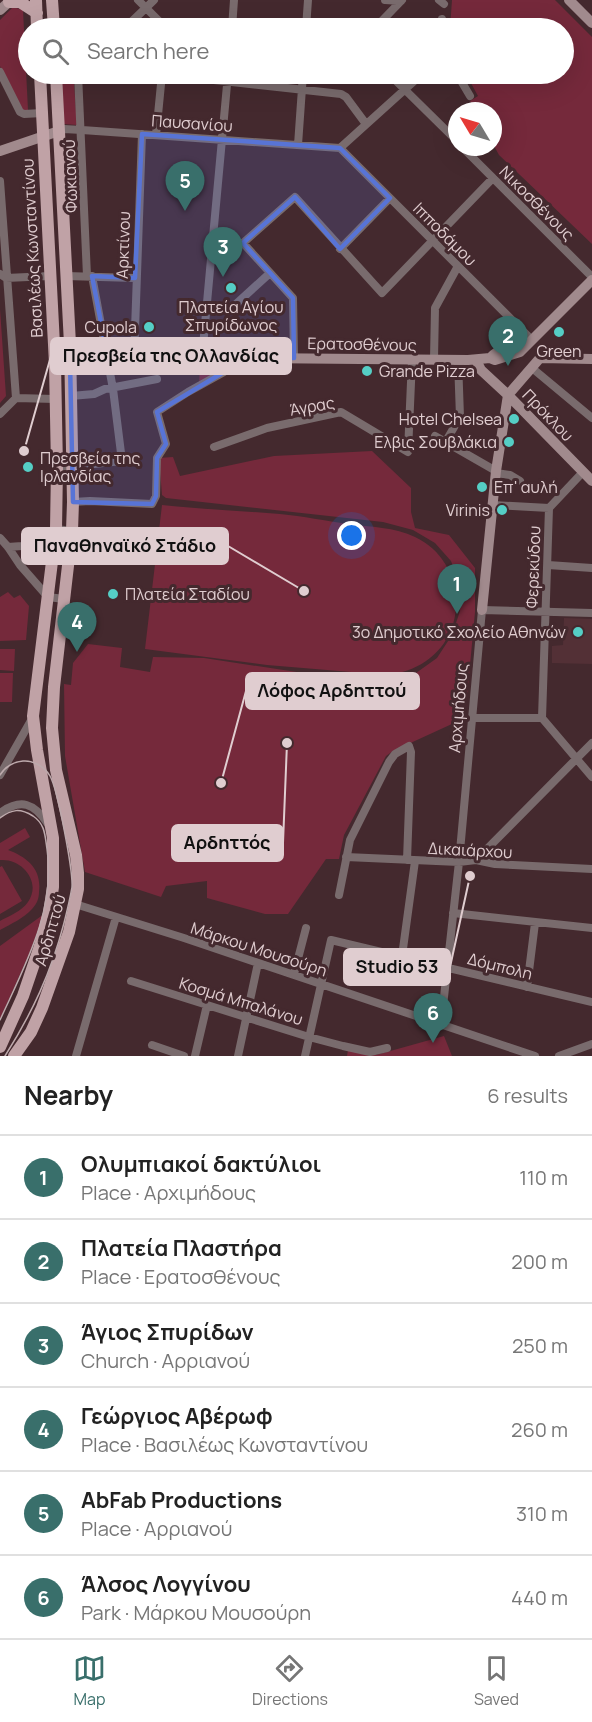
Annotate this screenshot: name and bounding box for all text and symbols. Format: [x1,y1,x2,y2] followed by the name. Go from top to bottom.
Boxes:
[18,18,574,84] search box
[39,35,72,68] icon: search
[87,36,209,66] text: Search here
[448,102,502,156] north arrow
[151,109,233,137] street label: Παυσανίου
[58,139,82,213] street label: Φωκιανού
[16,158,48,338] street label: Βασιλέως Κωνσταντίνου
[495,161,579,245] street label: Νικοσθένους
[166,162,204,211] pin: 5
[408,197,482,271] street label: Ιπποδάμου
[111,211,135,279] street label: Αρκτίνου
[204,228,242,277] pin: 3
[224,281,238,295] marker: Πλατεία Αγίου Σπυρίδωνος
[179,296,283,336] place label: Πλατεία Αγίου Σπυρίδωνος
[84,316,137,338] place label: Cupola
[488,316,528,366] pin: 2
[142,320,156,334] marker: Cupola
[552,325,566,339] marker: Green
[307,332,417,356] street label: Ερατοσθένους
[51,338,291,374] callout: Πρεσβεία της Ολλανδίας
[537,340,581,362] place label: Green
[63,343,279,367] text: Πρεσβεία της Ολλανδίας
[379,360,475,382] place label: Grande Pizza
[360,364,374,378] marker: Grande Pizza
[518,384,578,446] street label: Πρόκλου
[288,391,336,421] street label: Άγρας
[399,408,502,430] place label: Hotel Chelsea
[507,412,521,426] marker: Hotel Chelsea
[374,431,497,453] place label: Ελβις Σουβλάκια
[502,435,516,449] marker: Ελβις Σουβλάκια
[40,447,140,487] place label: Πρεσβεία της Ιρλανδίας
[21,460,35,474] marker: Πρεσβεία της Ιρλανδίας
[494,476,558,498] place label: Επ' αυλή
[475,480,489,494] marker: Επ' αυλή
[446,499,490,521] place label: Virinis
[495,503,509,517] marker: Virinis
[337,521,366,550] your location
[521,525,545,609] street label: Φερεκύδου
[22,528,228,564] callout: Παναθηναϊκό Στάδιο
[34,533,216,557] text: Παναθηναϊκό Στάδιο
[438,564,476,614] pin: 1
[125,583,250,605] place label: Πλατεία Σταδίου
[106,587,120,601] marker: Πλατεία Σταδίου
[58,602,97,652] pin: 4
[352,621,566,643] place label: 3ο Δημοτικό Σχολείο Αθηνών
[571,625,585,639] marker: 3ο Δημοτικό Σχολείο Αθηνών
[443,662,473,754] street label: Αρχιμήδους
[246,673,419,709] callout: Λόφος Αρδηττού
[258,678,406,702] text: Λόφος Αρδηττού
[172,825,283,861] callout: Αρδηττός
[184,830,270,854] text: Αρδηττός
[427,837,513,863] street label: Δικαιάρχου
[29,892,71,968] street label: Αρδηττού
[188,917,330,981] street label: Μάρκου Μουσούρη
[465,947,535,985] street label: Δόμπολη
[344,949,450,985] callout: Studio 53
[356,954,438,978] text: Studio 53
[176,972,306,1030] street label: Κοσμά Μπαλάνου
[414,994,452,1043] pin: 6
[24,1077,113,1113] text: Nearby
[487,1082,568,1109] text: 6 results
[81,1149,321,1179] text: Ολυμπιακοί δακτύλιοι
[39,1164,48,1191] text: 1
[519,1164,568,1191] text: 110 m
[81,1179,256,1206] text: Place · Αρχιμήδους
[81,1233,282,1263] text: Πλατεία Πλαστήρα
[38,1248,49,1275] text: 2
[511,1248,568,1275] text: 200 m
[81,1263,281,1290] text: Place · Ερατοσθένους
[81,1317,254,1347] text: Άγιος Σπυρίδων
[38,1332,49,1359] text: 3
[512,1332,568,1359] text: 250 m
[81,1347,250,1374] text: Church · Αρριανού
[81,1401,273,1431] text: Γεώργιος Αβέρωφ
[37,1416,50,1443] text: 4
[511,1416,568,1443] text: 260 m
[81,1431,368,1458] text: Place · Βασιλέως Κωνσταντίνου
[81,1485,282,1515] text: AbFab Productions
[38,1500,49,1527] text: 5
[516,1500,568,1527] text: 310 m
[81,1515,232,1542] text: Place · Αρριανού
[81,1569,251,1599] text: Άλσος Λογγίνου
[37,1584,50,1611] text: 6
[511,1584,568,1611] text: 440 m
[81,1599,311,1626] text: Park · Μάρκου Μουσούρη
[73,1652,106,1710] tab: Map
[252,1652,328,1710] tab: Directions
[474,1652,519,1710] tab: Saved

